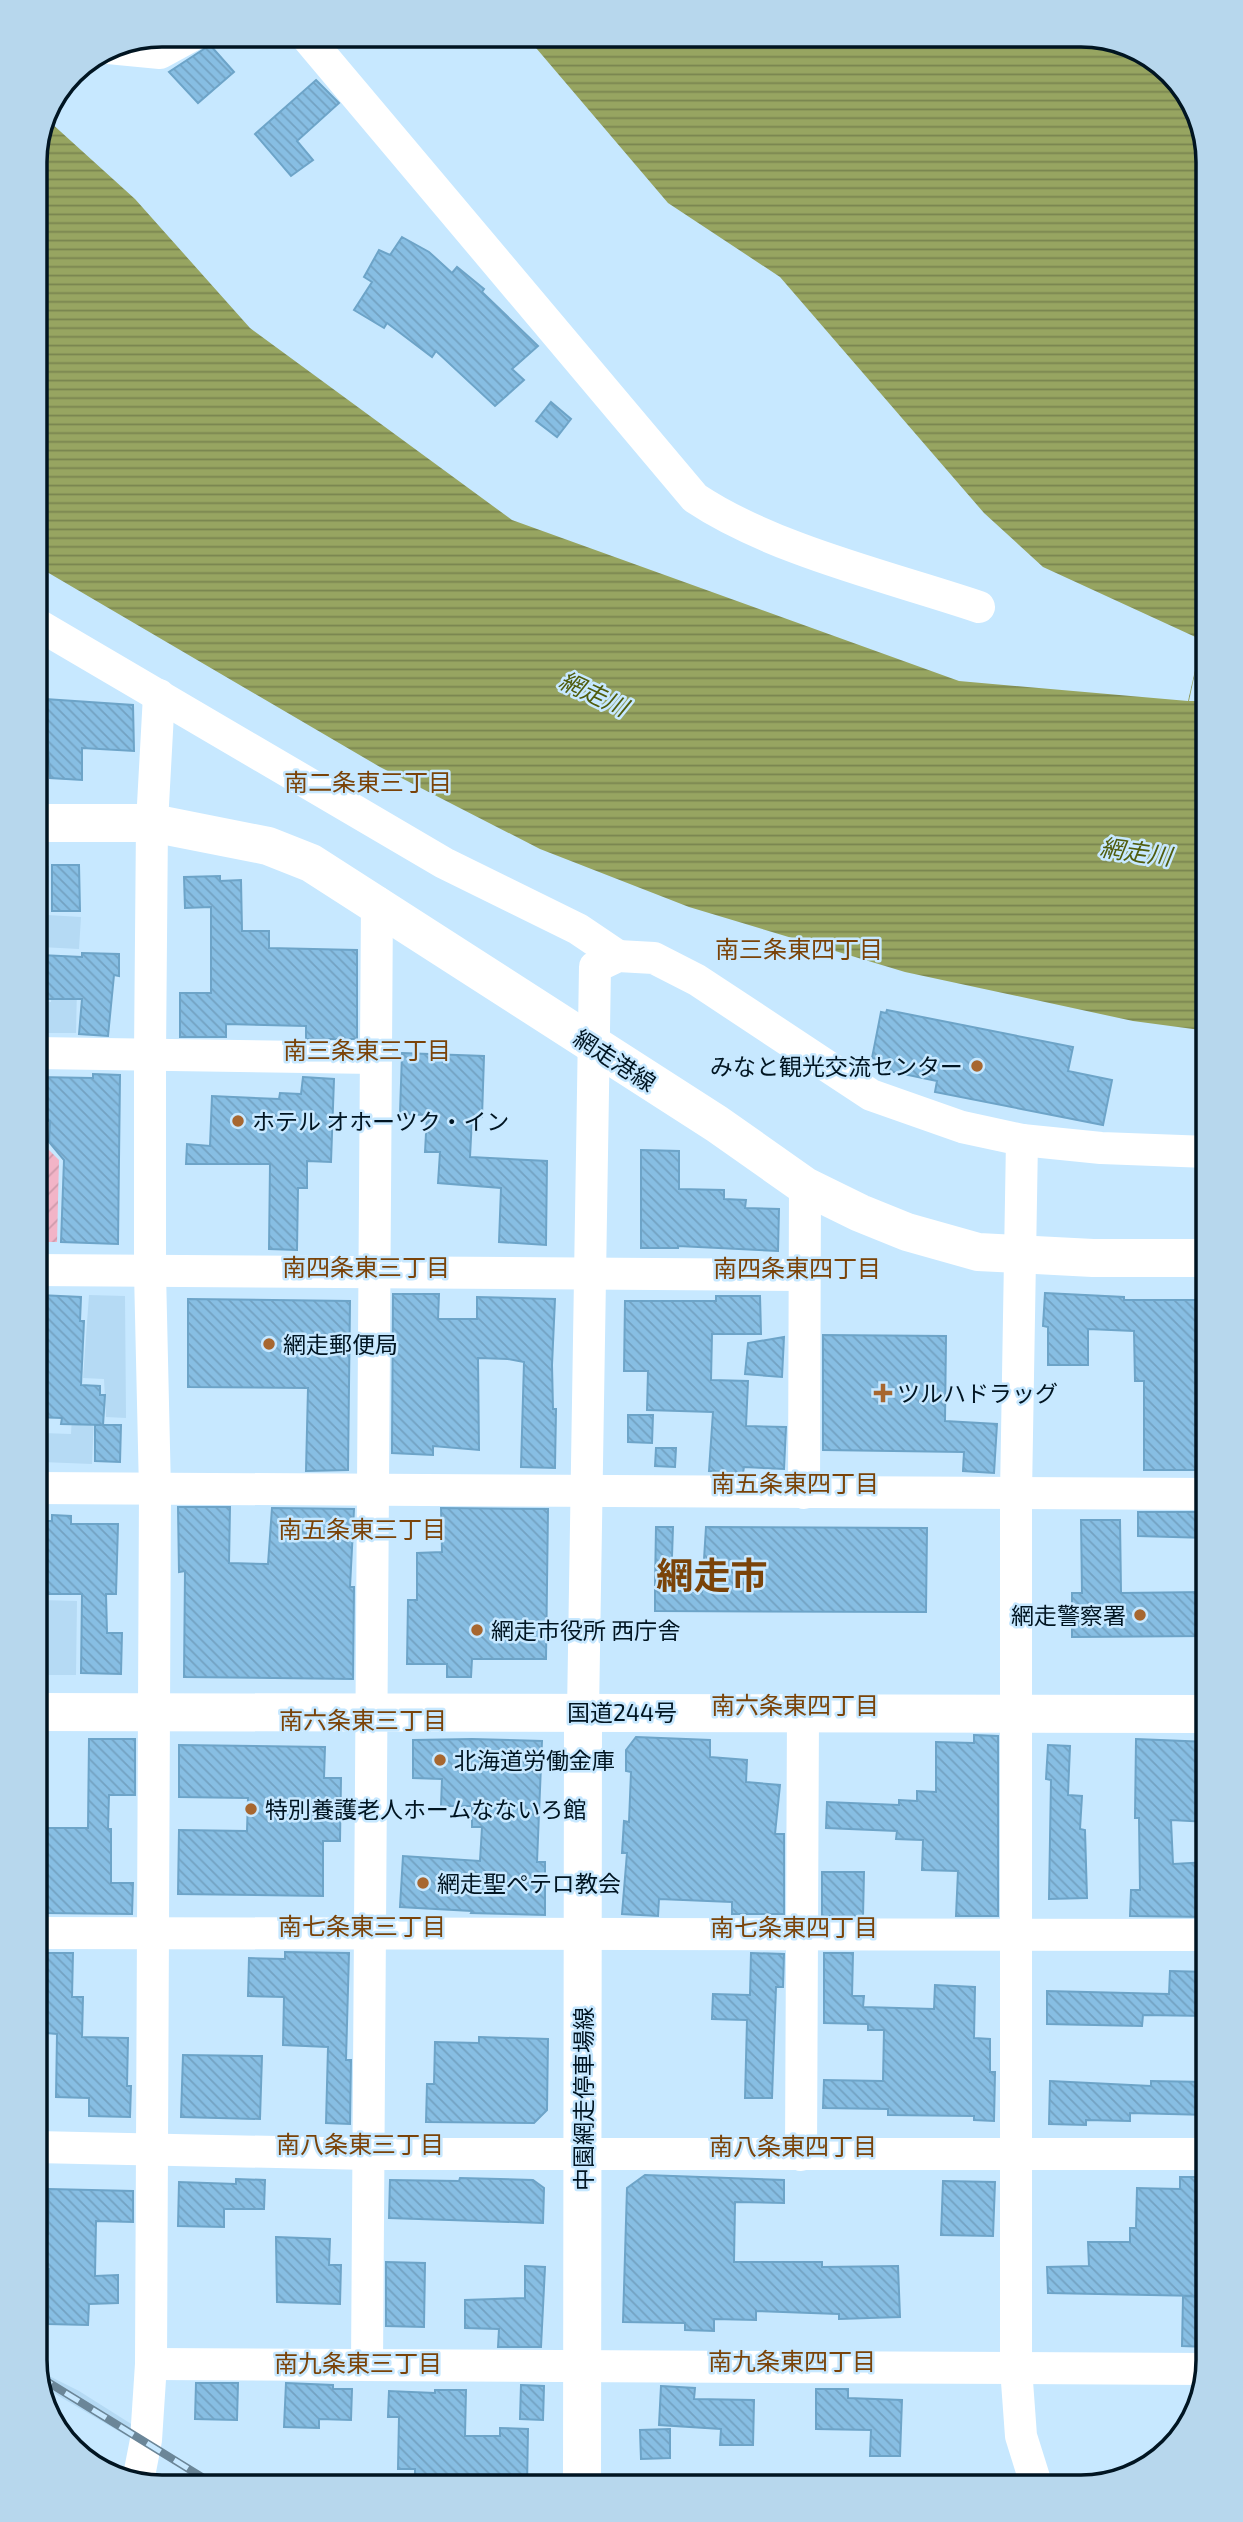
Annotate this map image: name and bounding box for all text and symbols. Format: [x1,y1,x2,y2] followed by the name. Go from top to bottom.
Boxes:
[555,665,635,723] water label: 網走川
[284,767,452,796] district label: 南二条東三丁目
[1098,832,1177,871] water label: 網走川
[715,934,883,963] district label: 南三条東四丁目
[569,1023,661,1097] street label: 網走港線
[283,1035,451,1064] district label: 南三条東三丁目
[710,1052,963,1080] place label: みなと観光交流センター
[969,1058,985,1074] marker: みなと観光交流センター
[252,1107,509,1135] place label: ホテル オホーツク・イン
[230,1113,246,1129] marker: ホテル オホーツク・イン
[282,1252,450,1281] district label: 南四条東三丁目
[713,1253,881,1282] district label: 南四条東四丁目
[283,1330,398,1358] place label: 網走郵便局
[261,1336,277,1352] marker: 網走郵便局
[897,1379,1058,1407] place label: ツルハドラッグ
[875,1385,891,1401] marker: ツルハドラッグ
[711,1468,879,1497] district label: 南五条東四丁目
[278,1514,446,1543] district label: 南五条東三丁目
[657,1552,768,1596] district label: 網走市
[1011,1601,1126,1629] place label: 網走警察署
[1132,1607,1148,1623] marker: 網走警察署
[491,1616,680,1644] place label: 網走市役所 西庁舎
[469,1622,485,1638] marker: 網走市役所 西庁舎
[711,1690,879,1719] district label: 南六条東四丁目
[567,1698,677,1726] street label: 国道244号
[279,1705,447,1734] district label: 南六条東三丁目
[454,1746,615,1774] place label: 北海道労働金庫
[432,1752,448,1768] marker: 北海道労働金庫
[265,1795,586,1823] place label: 特別養護老人ホームなないろ館
[243,1801,259,1817] marker: 特別養護老人ホームなないろ館
[437,1869,621,1897] place label: 網走聖ペテロ教会
[415,1875,431,1891] marker: 網走聖ペテロ教会
[278,1911,446,1940] district label: 南七条東三丁目
[710,1912,878,1941] district label: 南七条東四丁目
[569,2007,597,2191] street label: 中園網走停車場線
[276,2129,444,2158] district label: 南八条東三丁目
[709,2131,877,2160] district label: 南八条東四丁目
[708,2346,876,2375] district label: 南九条東四丁目
[274,2348,442,2377] district label: 南九条東三丁目

